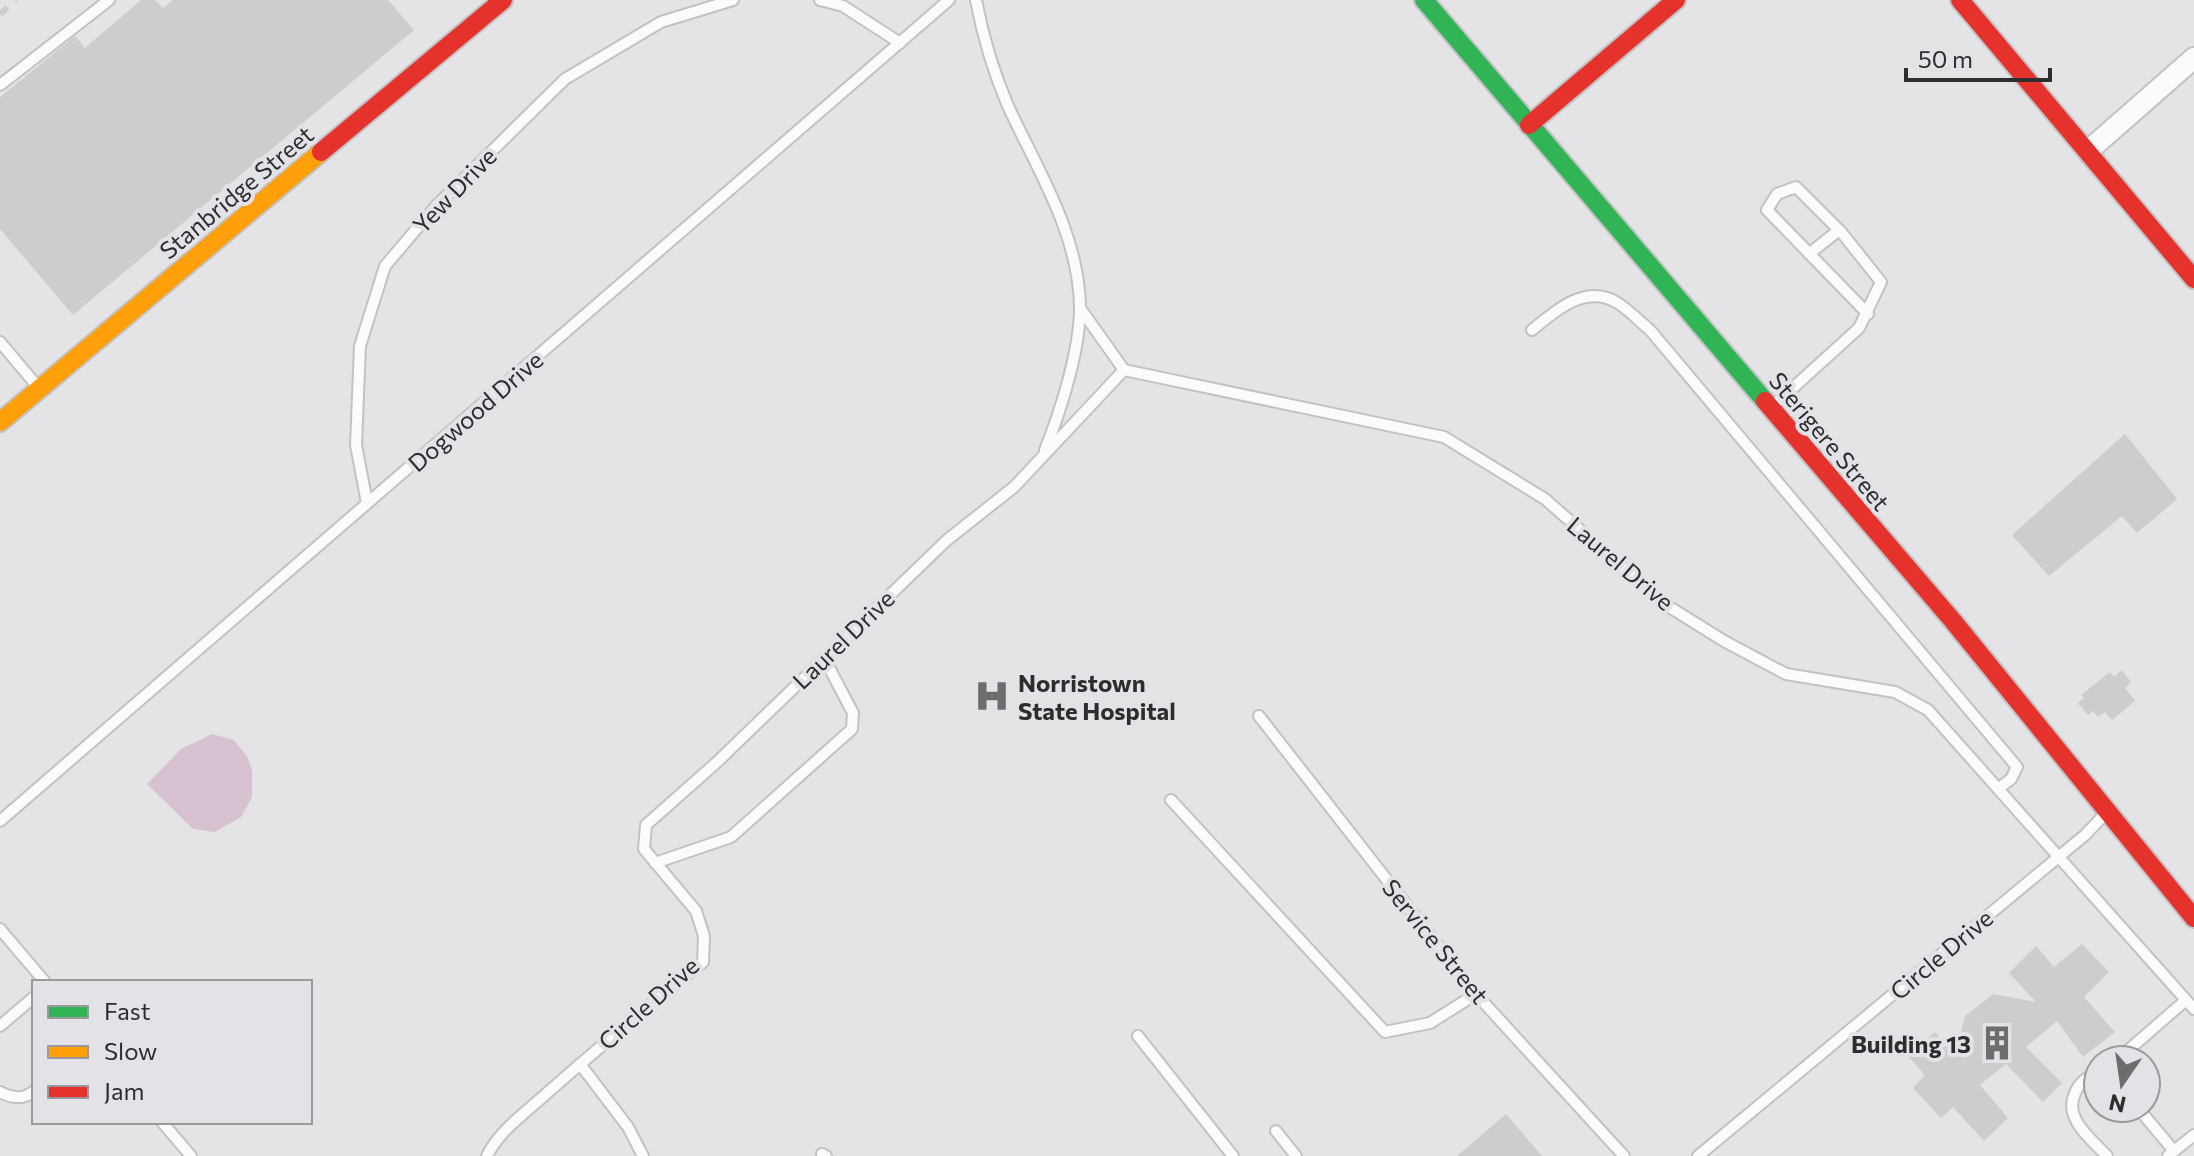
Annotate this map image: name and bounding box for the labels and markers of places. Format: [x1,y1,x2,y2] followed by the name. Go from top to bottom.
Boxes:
[1018,668,1176,725] place label: Norristown State Hospital
[973,677,1011,715] hospital icon: Norristown State Hospital
[1978,1024,2016,1062] building icon: Building 13
[1851,1029,1971,1058] place label: Building 13

